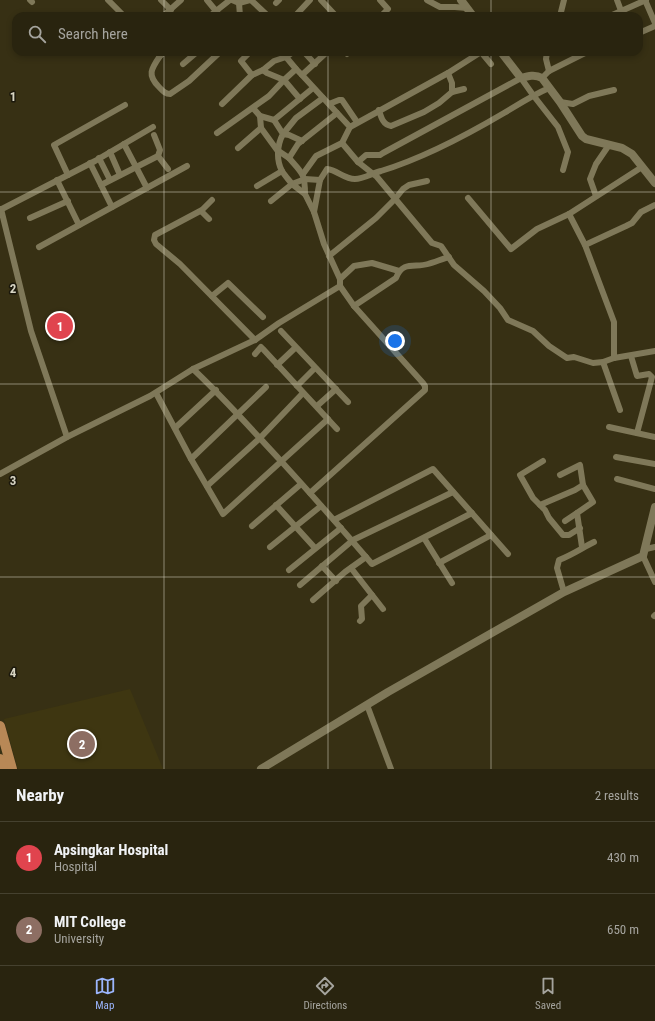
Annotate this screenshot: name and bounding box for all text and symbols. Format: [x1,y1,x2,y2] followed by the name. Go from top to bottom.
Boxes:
[12,12,643,56] search box
[26,23,48,45] icon: search
[58,25,128,43] text: Search here
[10,89,16,104] text: 1
[10,281,17,296] text: 2
[47,311,73,341] pin: 1
[385,331,405,351] your location
[10,473,16,488] text: 3
[10,665,17,680] text: 4
[69,729,95,759] pin: 2
[16,785,64,805] text: Nearby
[595,788,639,803] text: 2 results
[54,841,168,859] text: Apsingkar Hospital
[26,850,32,865] text: 1
[607,850,639,865] text: 430 m
[54,859,97,874] text: Hospital
[54,913,126,931] text: MIT College
[26,922,32,937] text: 2
[607,922,639,937] text: 650 m
[54,931,104,946] text: University
[94,975,116,1012] tab: Map
[303,975,347,1012] tab: Directions
[535,975,561,1012] tab: Saved

